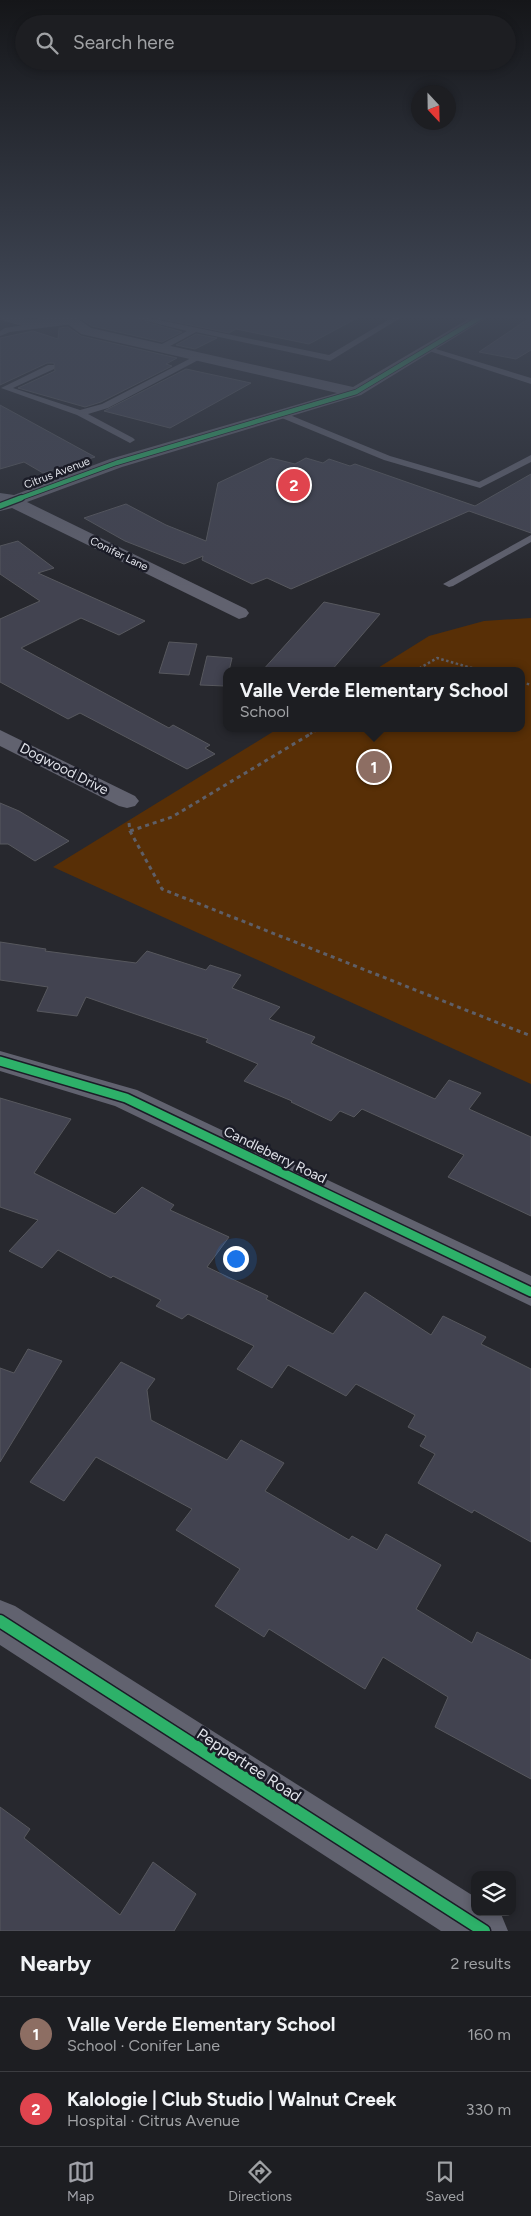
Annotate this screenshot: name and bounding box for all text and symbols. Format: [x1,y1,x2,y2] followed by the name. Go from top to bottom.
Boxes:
[15,15,516,70] search box
[33,29,61,57] icon: search
[73,31,175,54] text: Search here
[411,85,456,130] north arrow
[22,454,92,492] street label: Citrus Avenue
[278,466,310,504] pin: 2
[88,534,150,574] street label: Conifer Lane
[223,667,525,732] popup
[240,679,508,702] text: Valle Verde Elementary School
[240,702,289,721] text: School
[17,739,111,799] street label: Dogwood Drive
[358,748,390,786] pin: 1
[221,1123,329,1187] street label: Candleberry Road
[223,1246,249,1272] your location
[193,1724,305,1806] street label: Peppertree Road
[471,1871,516,1916] map controls
[471,1871,516,1916] button: layers
[20,1951,91,1976] text: Nearby
[451,1954,511,1973] text: 2 results
[67,2013,336,2036] text: Valle Verde Elementary School
[33,2025,39,2044] text: 1
[468,2025,511,2044] text: 160 m
[67,2036,220,2055] text: School · Conifer Lane
[67,2088,396,2111] text: Kalologie | Club Studio | Walnut Creek
[31,2100,41,2119] text: 2
[466,2100,511,2119] text: 330 m
[67,2111,240,2130] text: Hospital · Citrus Avenue
[67,2158,95,2205] tab: Map
[228,2158,292,2205] tab: Directions
[426,2158,464,2205] tab: Saved

